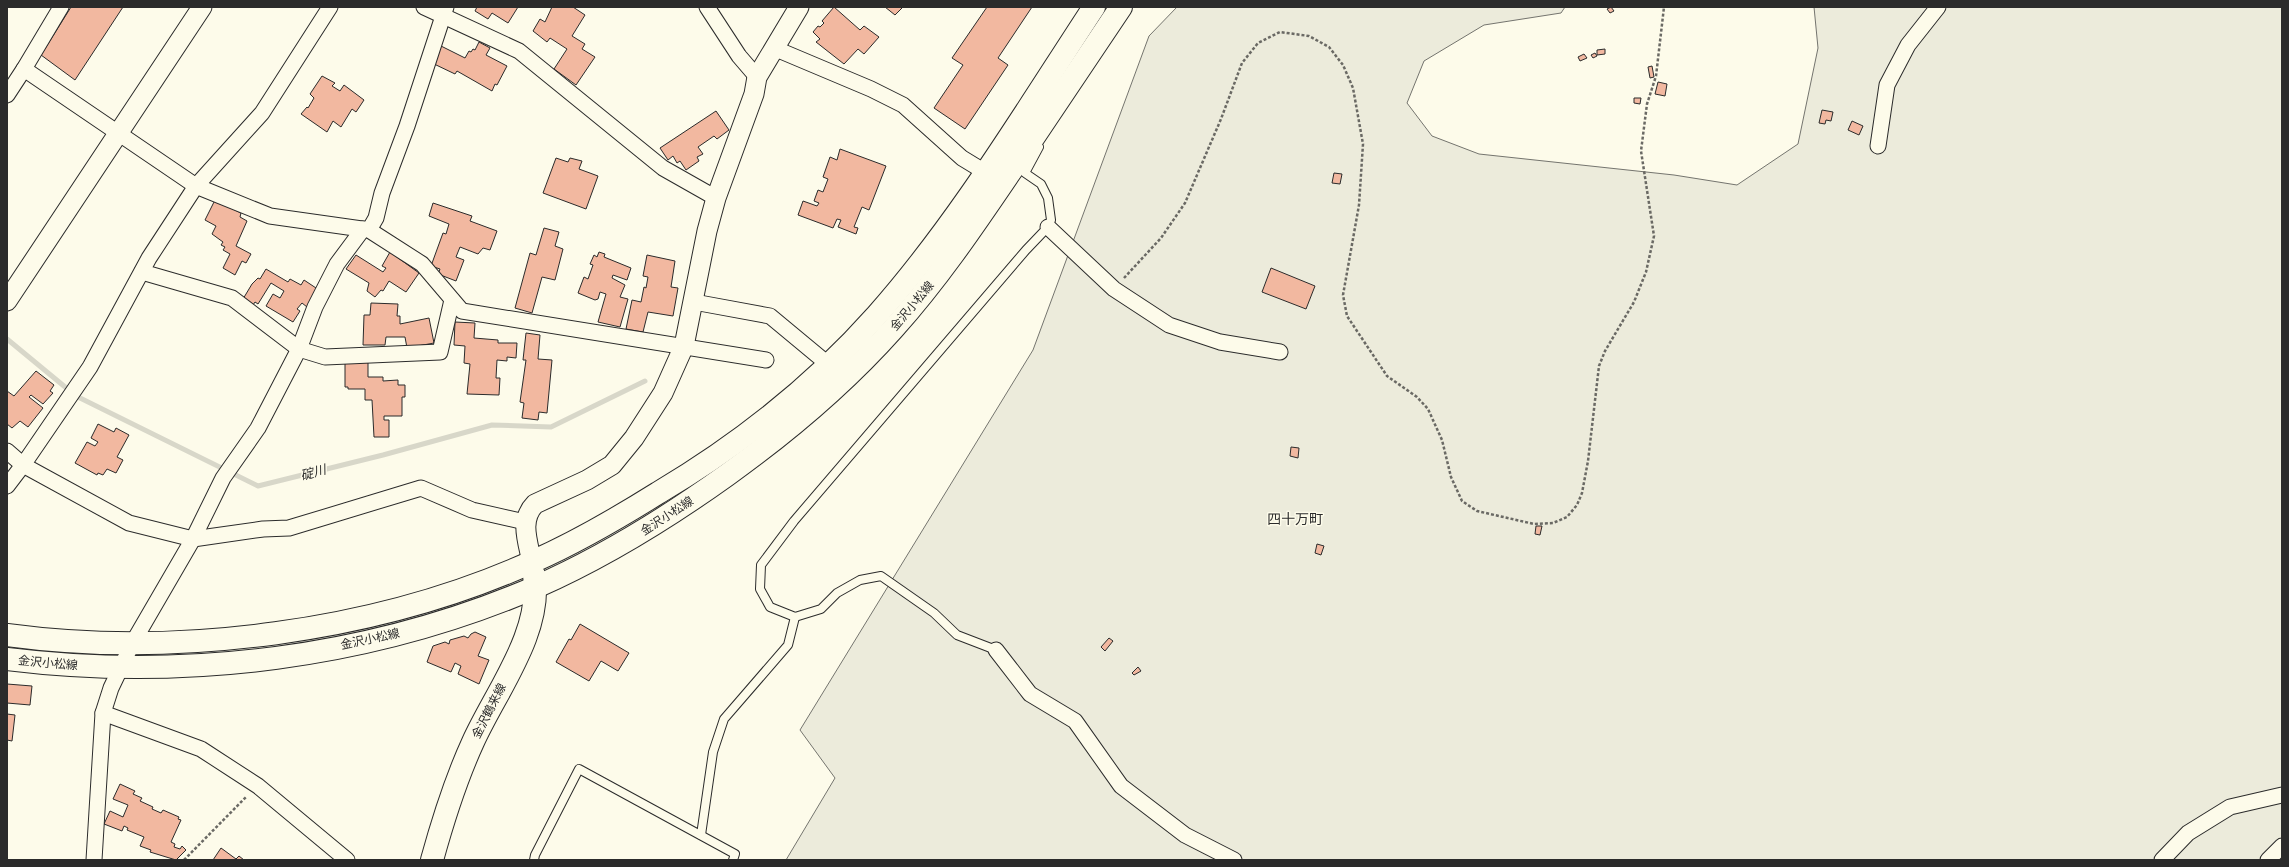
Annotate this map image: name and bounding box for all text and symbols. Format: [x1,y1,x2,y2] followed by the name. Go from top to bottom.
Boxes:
[887,279,937,333] street label: 金沢小松線
[299,461,330,483] water label: 碇川
[638,494,696,538] street label: 金沢小松線
[1267,511,1323,527] district label: 四十万町
[339,626,401,652] street label: 金沢小松線
[17,653,79,673] street label: 金沢小松線
[469,681,509,741] street label: 金沢鶴来線

